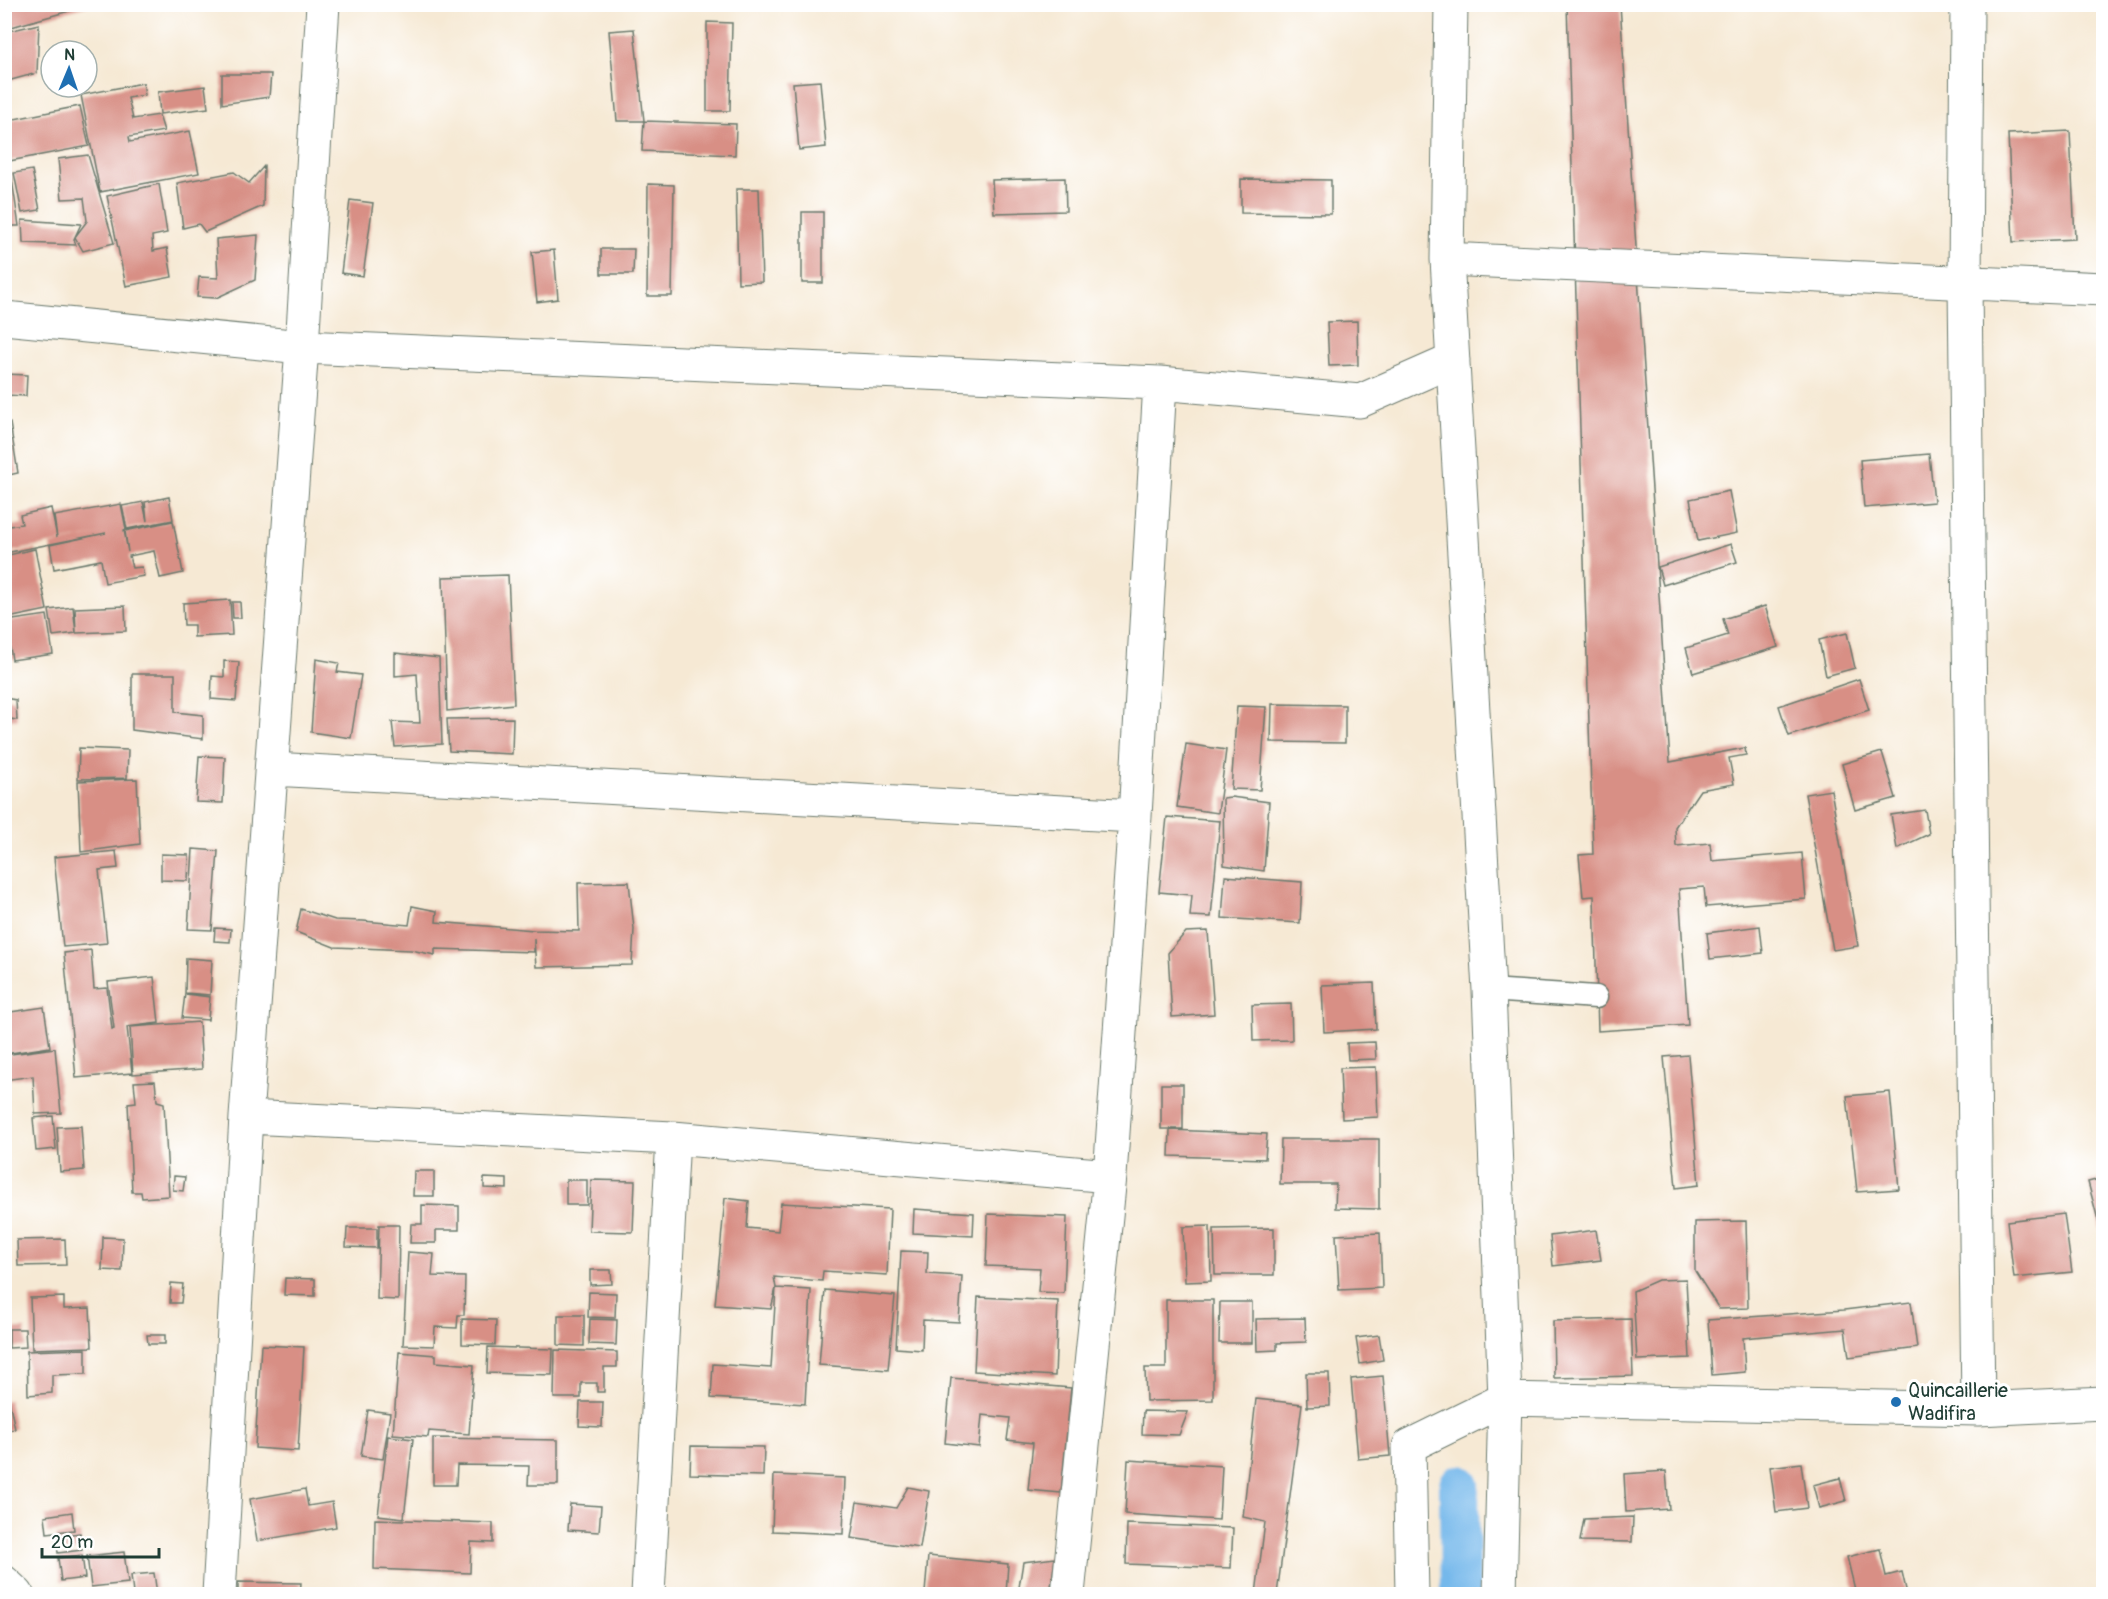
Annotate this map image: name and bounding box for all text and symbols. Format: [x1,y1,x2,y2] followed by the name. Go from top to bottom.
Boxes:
[39,39,99,99] north arrow
[64,45,75,65] text: N
[1908,1378,2008,1426] place label: Quincaillerie Wadifira
[1889,1395,1903,1409] marker: Quincaillerie Wadifira
[42,1521,159,1559] scale bar
[51,1531,93,1554] text: 20 m

